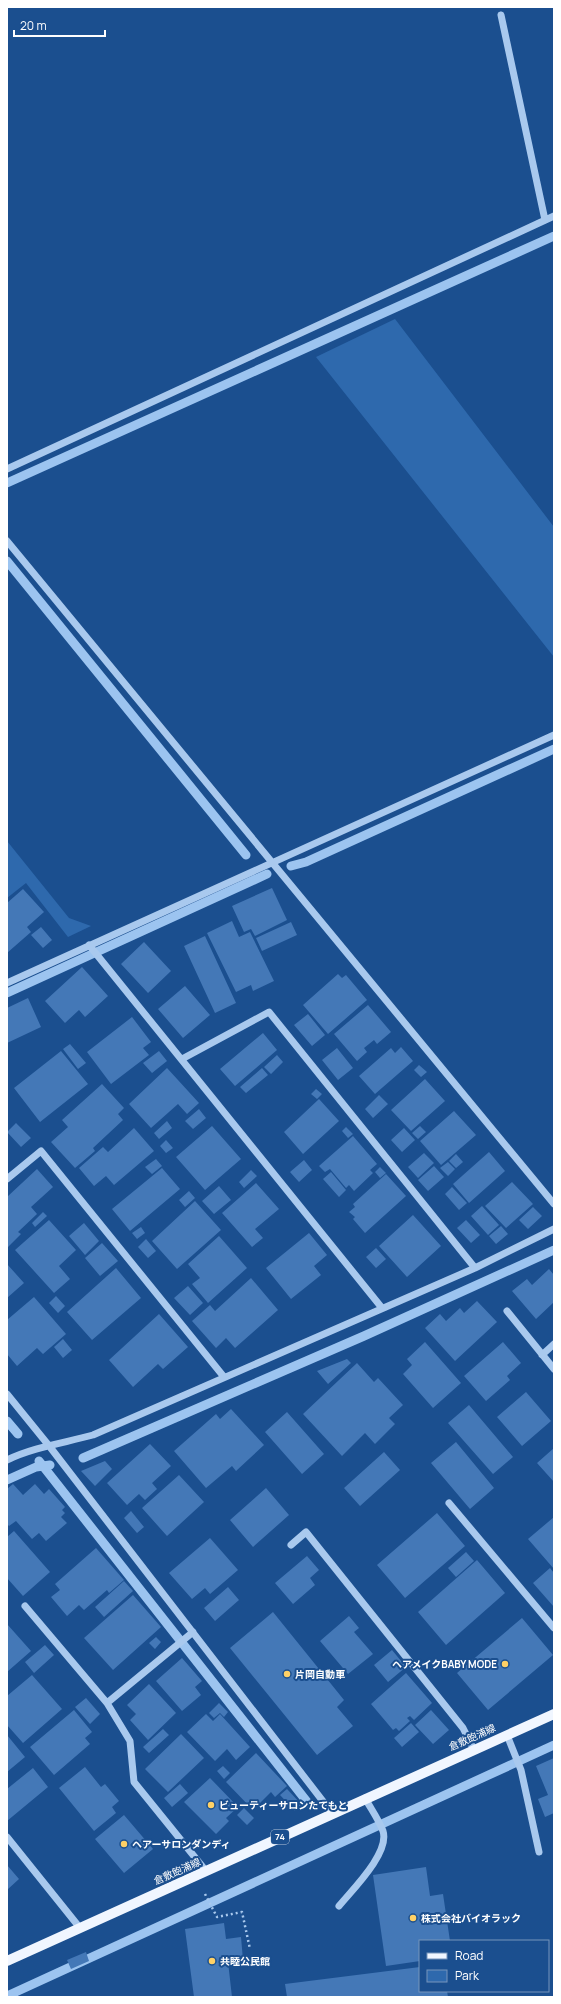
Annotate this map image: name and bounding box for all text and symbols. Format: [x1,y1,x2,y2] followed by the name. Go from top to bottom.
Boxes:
[14,12,105,38] scale bar
[20,17,47,34] text: 20 m
[392,1657,497,1671] place label: ヘアメイクBABY MODE
[500,1659,510,1669] marker: ヘアメイクBABY MODE
[295,1667,345,1681] place label: 片岡自動車
[282,1669,292,1679] marker: 片岡自動車
[446,1720,498,1754] street label: 倉敷飽浦線
[219,1798,348,1812] place label: ビューティーサロンたてもと
[206,1800,216,1810] marker: ビューティーサロンたてもと
[271,1830,289,1844] road number: 74
[132,1837,231,1851] place label: ヘアーサロンダンディ
[119,1839,129,1849] marker: ヘアーサロンダンディ
[151,1854,203,1888] street label: 倉敷飽浦線
[421,1911,521,1925] place label: 株式会社バイオラック
[408,1913,418,1923] marker: 株式会社バイオラック
[419,1940,549,1992] legend
[455,1947,483,1964] text: Road
[220,1954,270,1968] place label: 共睦公民館
[207,1956,217,1966] marker: 共睦公民館
[455,1967,480,1984] text: Park

